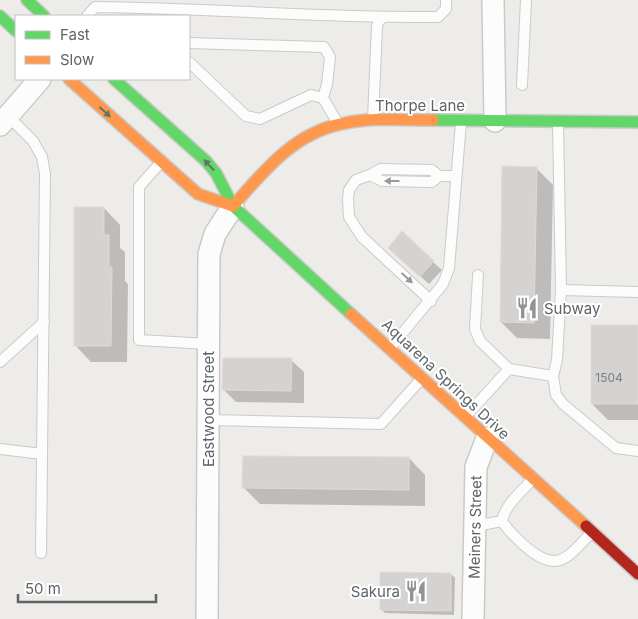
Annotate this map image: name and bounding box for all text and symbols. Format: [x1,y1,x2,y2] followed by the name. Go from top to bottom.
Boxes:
[15,15,190,80] legend
[60,25,90,44] text: Fast
[60,50,94,69] text: Slow
[375,96,465,115] street label: Thorpe Lane
[99,106,112,117] one-way arrow
[203,159,215,171] one-way arrow
[384,177,400,185] one-way arrow
[401,272,413,284] one-way arrow
[514,295,540,321] restaurant icon: Subway
[544,299,601,318] place label: Subway
[378,315,514,443] street label: Aquarena Springs Drive
[199,351,218,467] street label: Eastwood Street
[595,370,623,385] house number: 1504
[465,475,485,579] street label: Meiners Street
[18,572,155,604] scale bar
[403,578,429,604] restaurant icon: Sakura
[25,579,61,598] text: 50 m
[351,582,400,601] place label: Sakura

